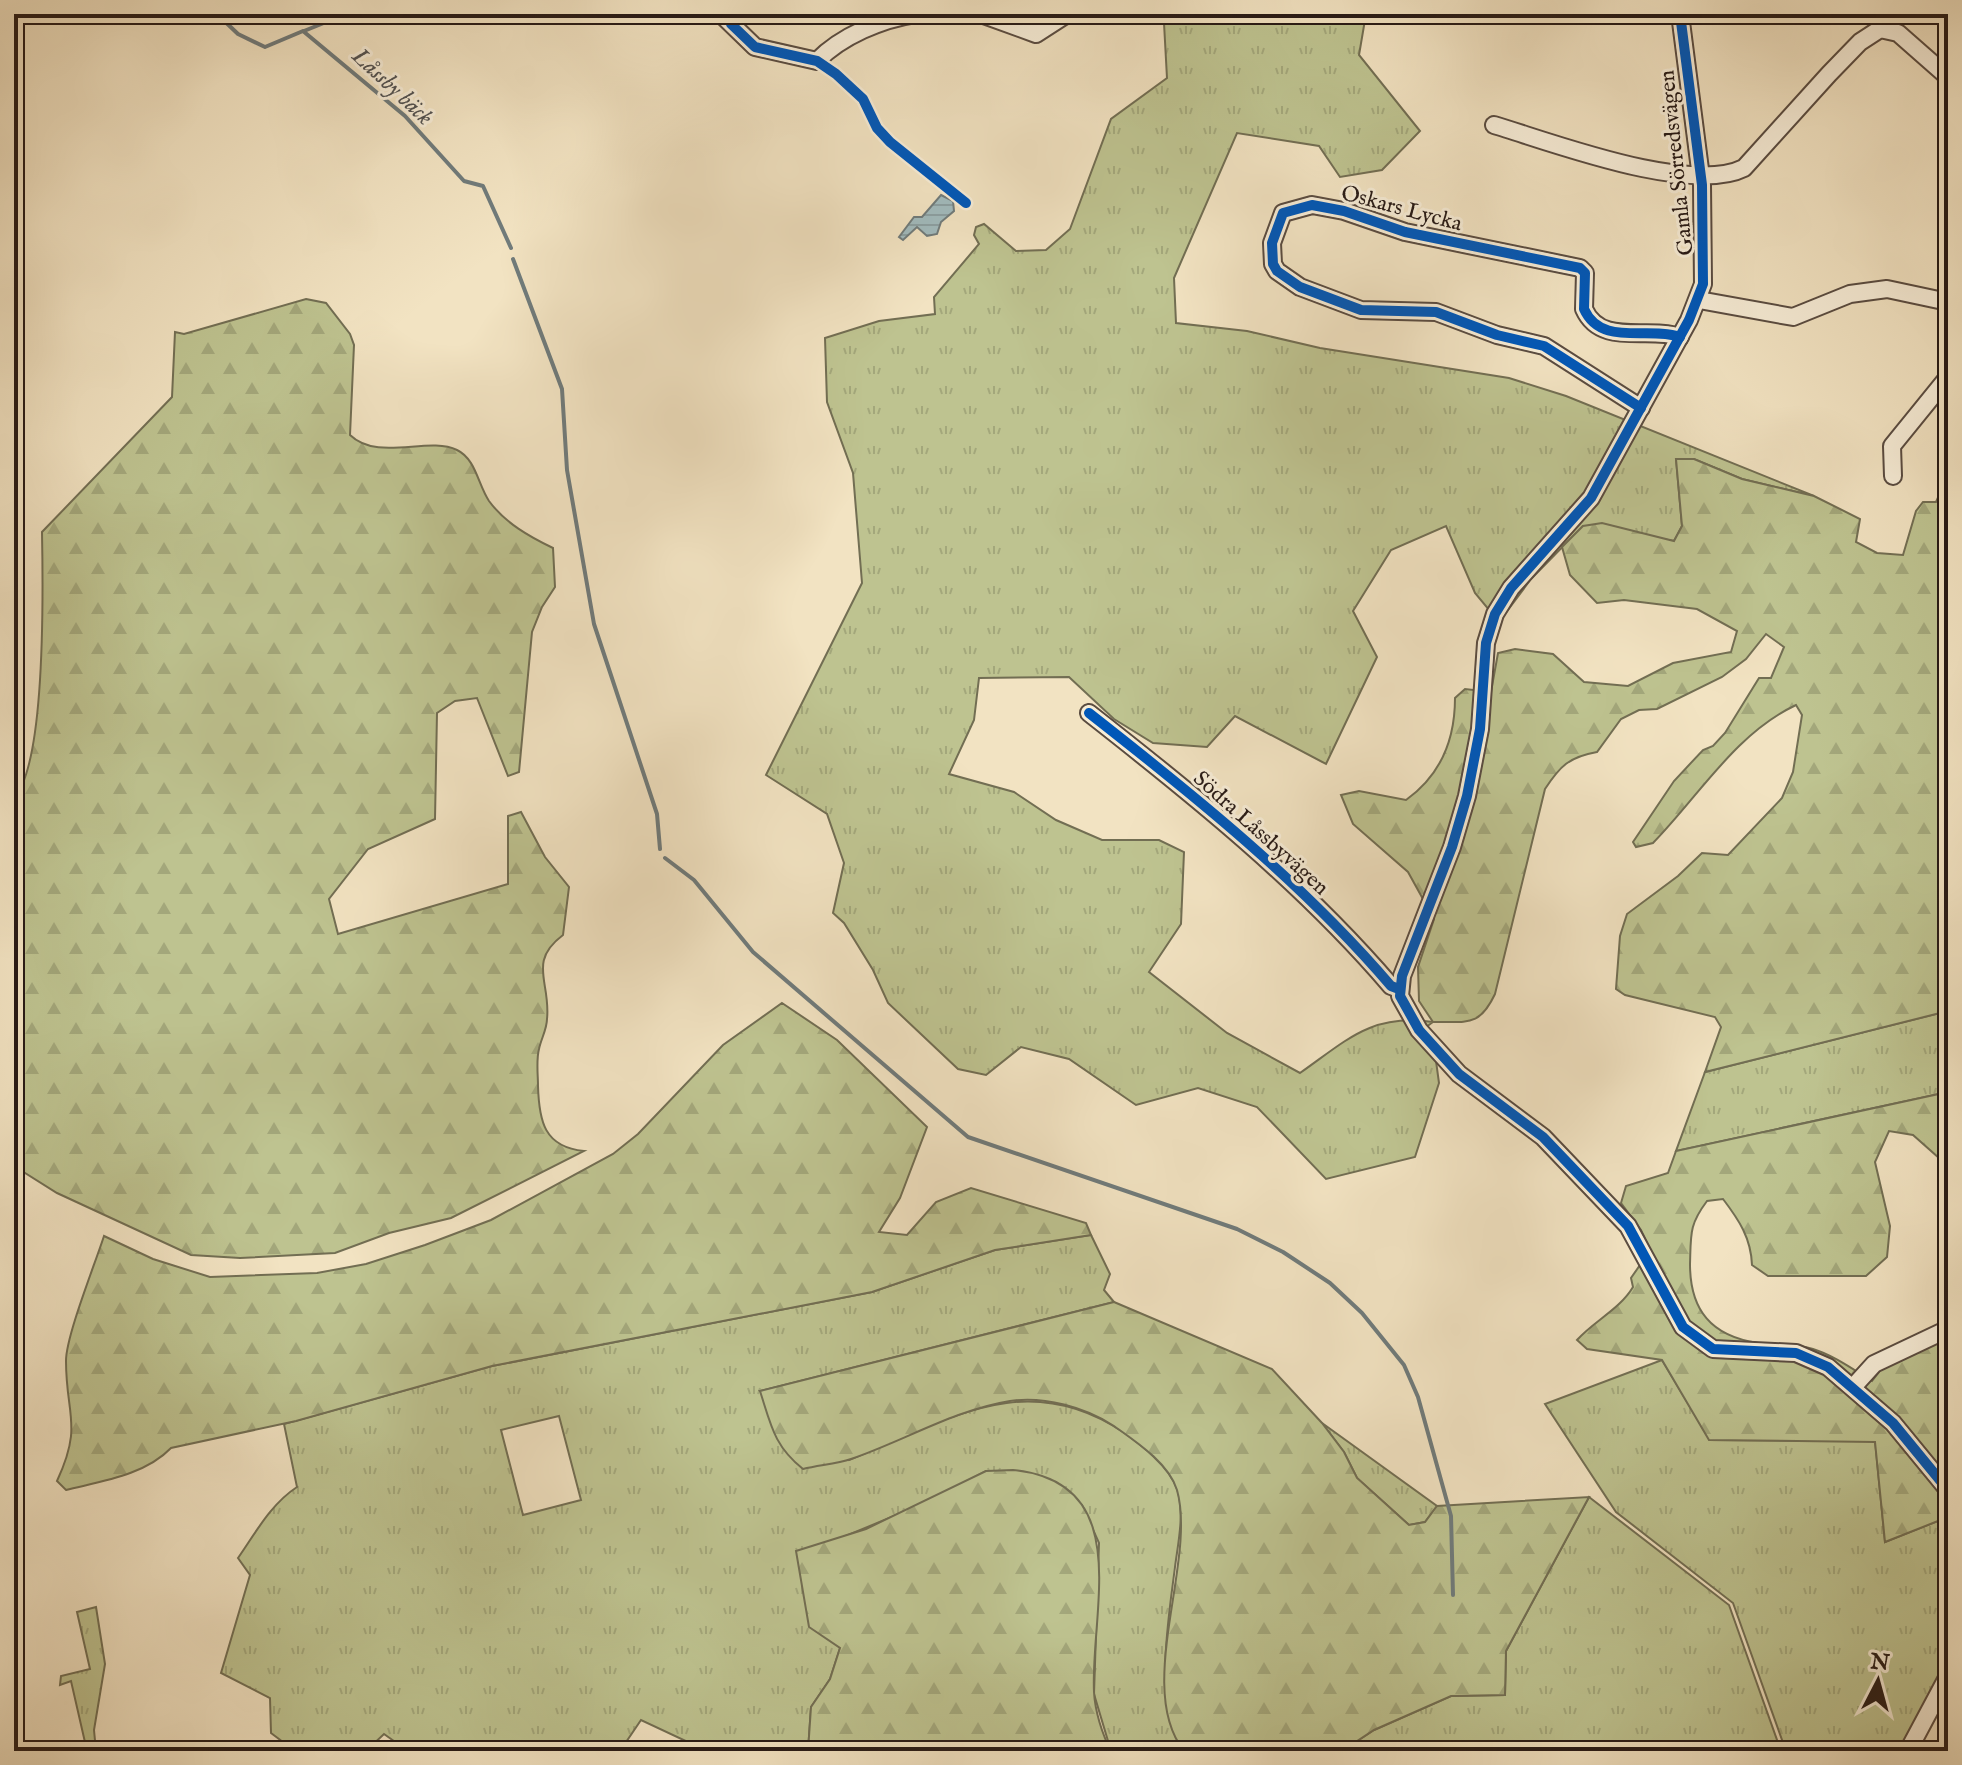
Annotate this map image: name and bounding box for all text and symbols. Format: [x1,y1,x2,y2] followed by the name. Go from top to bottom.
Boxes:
[344,41,440,133] water label: Låssby bäck
[1653,69,1701,257] street label: Gamla Sörredsvägen
[1338,179,1466,239] street label: Oskars Lycka
[1187,765,1335,902] street label: Södra Låssbyvägen
[1838,1641,1918,1721] north arrow
[1868,1648,1891,1678] text: N

